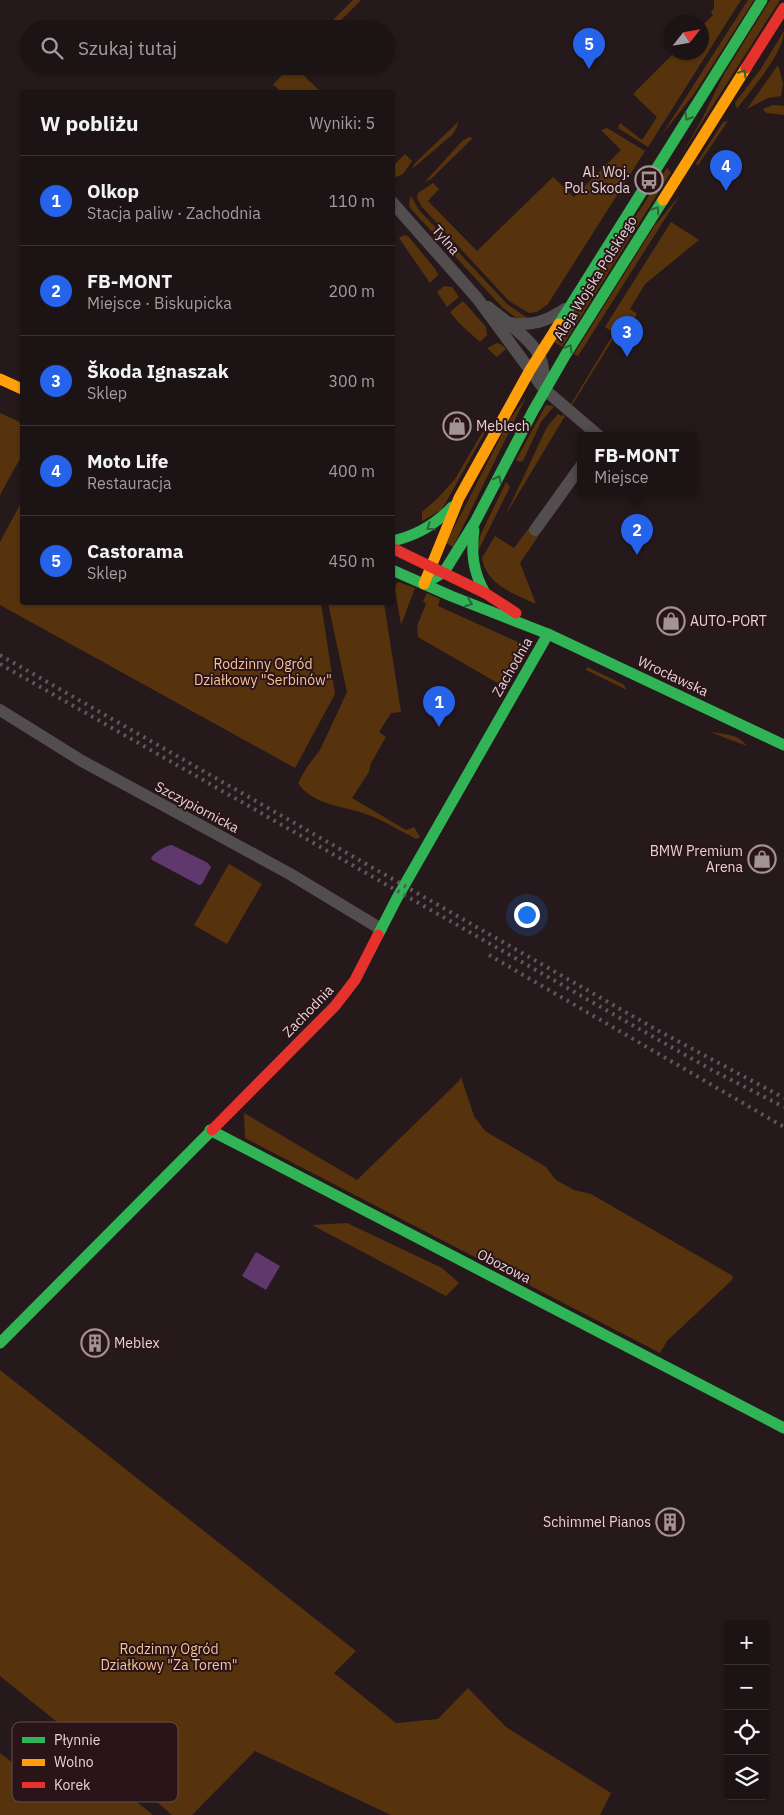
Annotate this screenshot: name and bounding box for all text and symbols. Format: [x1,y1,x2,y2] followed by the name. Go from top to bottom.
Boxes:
[664,15,709,60] north arrow
[20,20,395,75] search box
[573,28,605,69] pin: 5
[38,34,66,62] icon: search
[78,36,177,60] text: Szukaj tutaj
[736,69,746,78] one-way arrow
[40,109,139,137] text: W pobliżu
[685,112,694,121] one-way arrow
[309,113,375,133] text: Wyniki: 5
[710,150,742,191] pin: 4
[564,163,631,197] place label: Al. Woj. Pol. Skoda
[634,165,664,195] bus stop icon: Al. Woj. Pol. Skoda
[87,179,139,203] text: Olkop
[51,191,61,211] text: 1
[328,191,375,211] text: 110 m
[87,203,261,223] text: Stacja paliw · Zachodnia
[650,207,659,216] one-way arrow
[549,212,641,344] street label: Aleja Wojska Polskiego
[428,221,464,259] street label: Tylna
[87,269,172,293] text: FB-MONT
[51,281,61,301] text: 2
[328,281,375,301] text: 200 m
[87,293,232,313] text: Miejsce · Biskupicka
[611,316,643,357] pin: 3
[563,344,573,353] one-way arrow
[87,359,229,383] text: Škoda Ignaszak
[51,371,61,391] text: 3
[328,371,375,391] text: 300 m
[87,383,127,403] text: Sklep
[442,411,472,441] shop icon: Meblech
[476,417,530,435] place label: Meblech
[577,432,697,497] popup
[594,443,680,467] text: FB-MONT
[87,449,169,473] text: Moto Life
[51,461,61,481] text: 4
[328,461,375,481] text: 400 m
[594,467,649,487] text: Miejsce
[87,473,172,493] text: Restauracja
[492,475,502,484] one-way arrow
[621,514,653,555] pin: 2
[426,520,435,530] one-way arrow
[87,539,184,563] text: Castorama
[51,551,61,571] text: 5
[328,551,375,571] text: 450 m
[87,563,127,583] text: Sklep
[464,597,473,607] one-way arrow
[656,606,686,636] shop icon: AUTO-PORT
[690,612,767,630] place label: AUTO-PORT
[488,634,536,700] street label: Zachodnia
[635,652,712,700] street label: Wrocławska
[194,655,332,689] park label: Rodzinny Ogród Działkowy "Serbinów"
[423,686,455,727] pin: 1
[152,777,243,837] street label: Szczypiornicka
[650,842,744,876] place label: BMW Premium Arena
[747,844,777,874] shop icon: BMW Premium Arena
[514,902,540,928] your location
[279,981,338,1041] street label: Zachodnia
[474,1245,534,1287] street label: Obozowa
[80,1328,110,1358] building icon: Meblex
[114,1334,160,1352] place label: Meblex
[655,1507,685,1537] building icon: Schimmel Pianos
[543,1513,651,1531] place label: Schimmel Pianos
[724,1620,769,1800] map controls
[724,1620,769,1665] button: +
[100,1640,238,1674] park label: Rodzinny Ogród Działkowy "Za Torem"
[724,1665,769,1710] button: −
[724,1710,769,1755] button: locate
[12,1722,178,1802] legend
[54,1731,101,1749] text: Płynnie
[54,1753,94,1771] text: Wolno
[724,1755,769,1800] button: layers
[54,1776,91,1794] text: Korek

